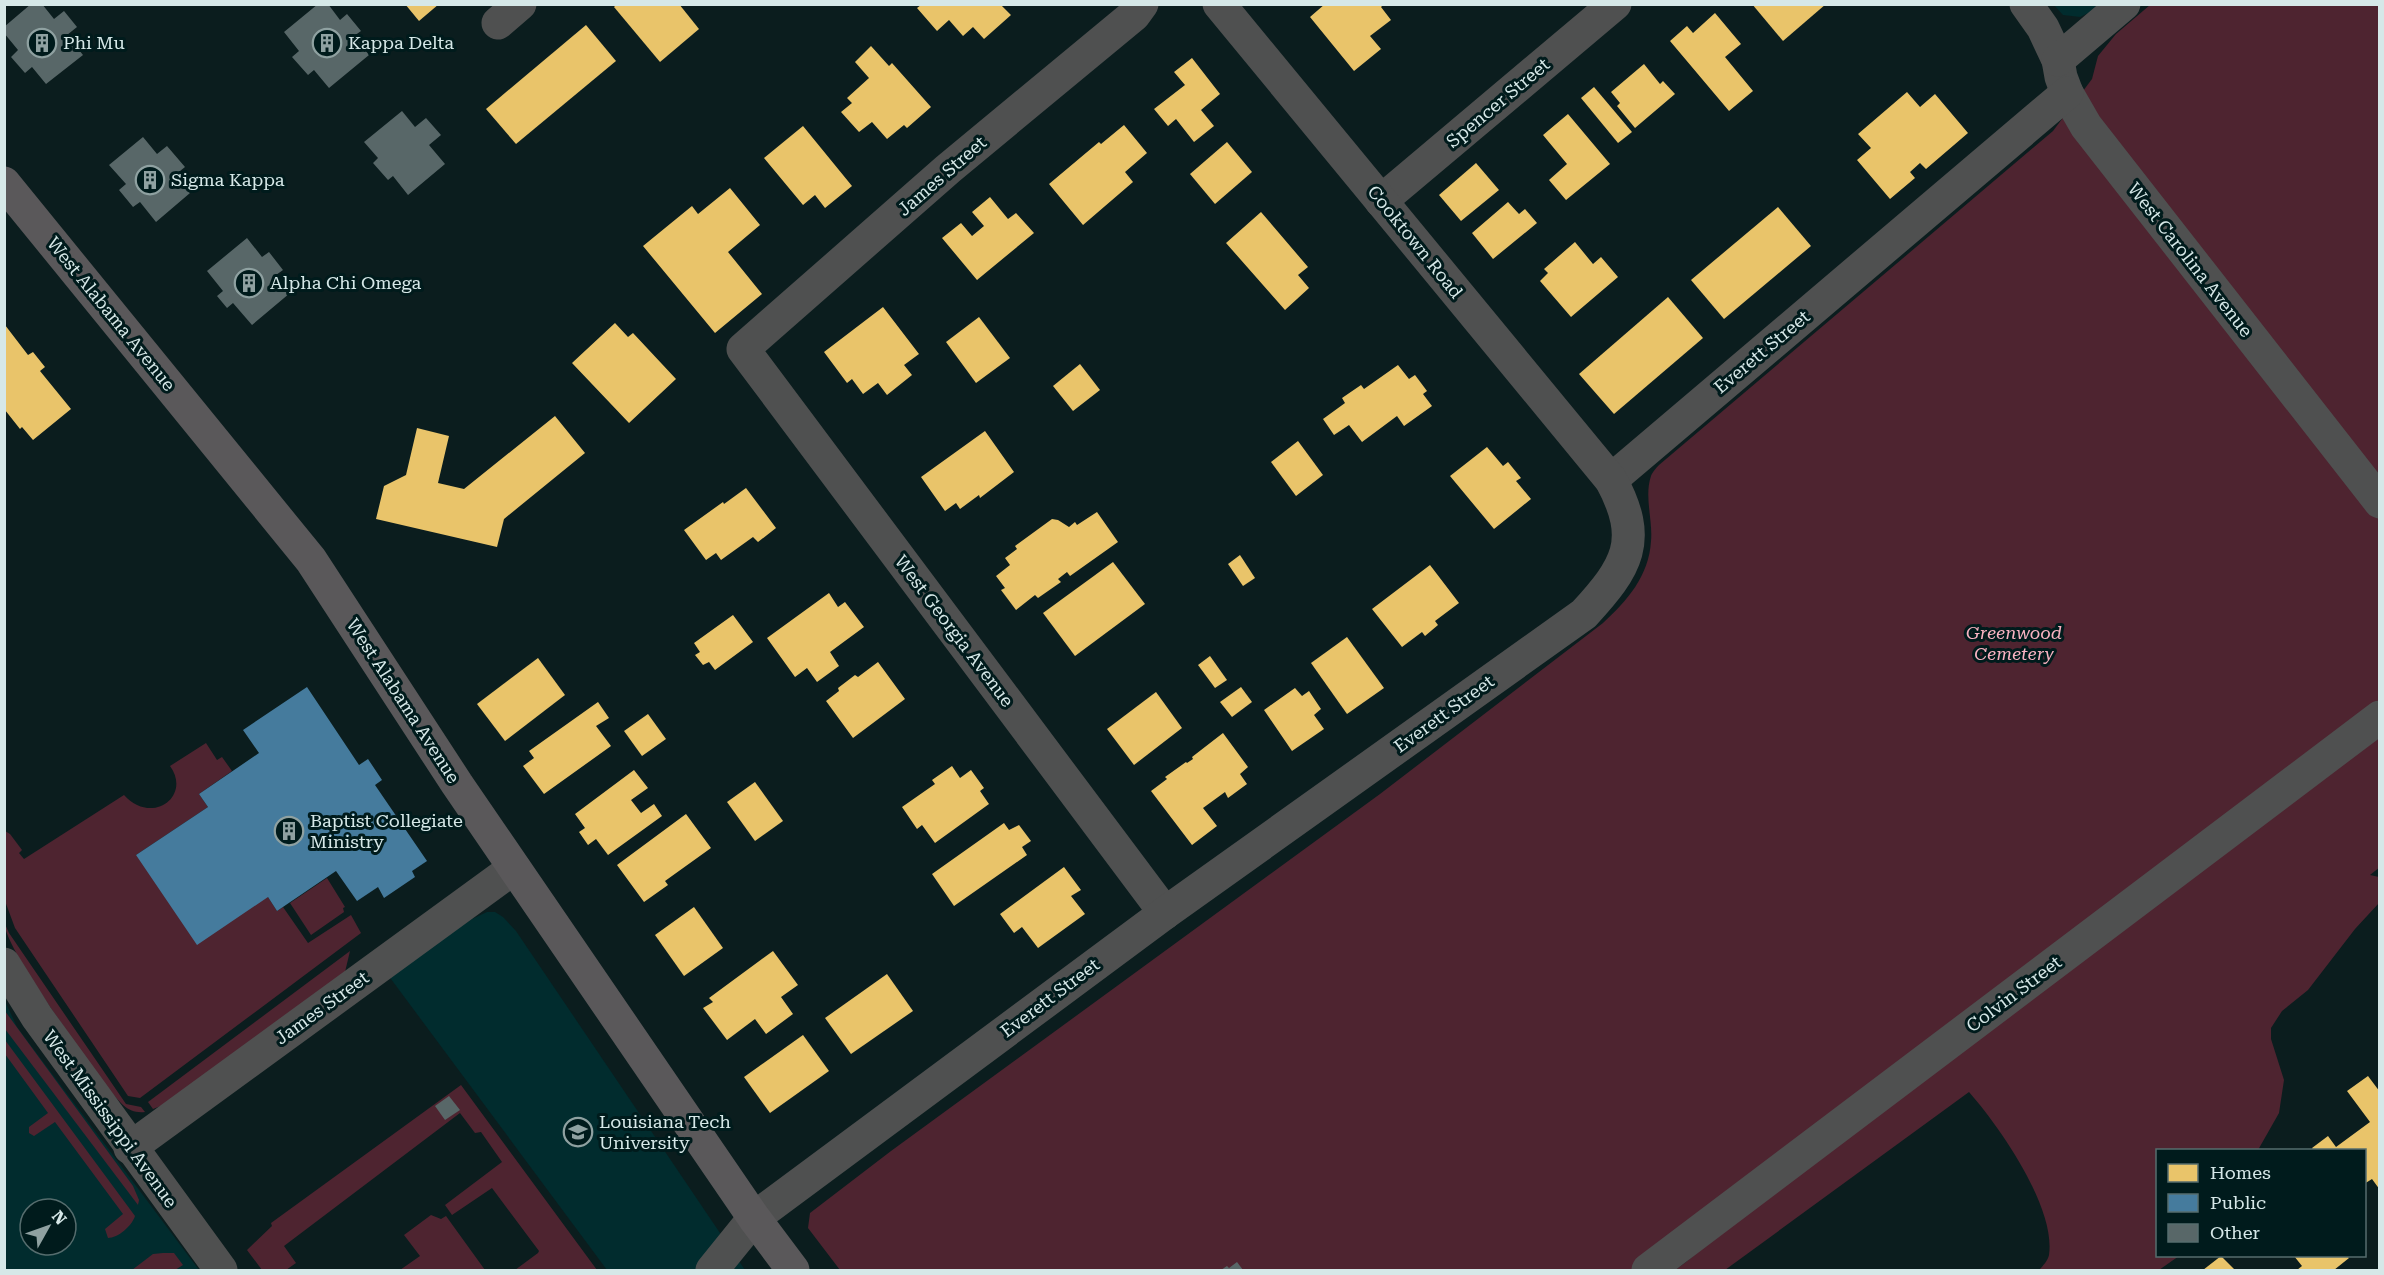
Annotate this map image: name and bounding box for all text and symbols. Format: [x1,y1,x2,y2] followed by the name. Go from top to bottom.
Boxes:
[26,27,58,59] building icon: Phi Mu
[311,27,343,59] building icon: Kappa Delta
[63,32,125,53] place label: Phi Mu
[348,32,454,53] place label: Kappa Delta
[1442,53,1554,152] street label: Spencer Street
[893,131,990,220] street label: James Street
[134,164,166,196] building icon: Sigma Kappa
[171,169,285,190] place label: Sigma Kappa
[2124,178,2257,341] street label: West Carolina Avenue
[1363,181,1468,303] street label: Cooktown Road
[43,233,180,395] street label: West Alabama Avenue
[233,267,265,299] building icon: Alpha Chi Omega
[270,272,421,293] place label: Alpha Chi Omega
[1710,305,1814,398] street label: Everett Street
[890,551,1018,711] street label: West Georgia Avenue
[342,615,465,787] street label: West Alabama Avenue
[1966,622,2062,664] park label: Greenwood Cemetery
[1390,670,1498,757] street label: Everett Street
[310,810,463,852] place label: Baptist Collegiate Ministry
[273,815,305,847] building icon: Baptist Collegiate Ministry
[1962,951,2066,1036] street label: Colvin Street
[996,953,1103,1042] street label: Everett Street
[271,966,373,1049] street label: James Street
[39,1026,182,1212] street label: West Mississippi Avenue
[599,1111,731,1153] place label: Louisiana Tech University
[562,1116,594,1148] school or university icon: Louisiana Tech University
[2156,1149,2366,1257] legend
[2210,1162,2271,1183] text: Homes
[2210,1192,2266,1213] text: Public
[18,1197,78,1257] north arrow
[48,1207,70,1229] text: N
[2210,1222,2260,1243] text: Other

